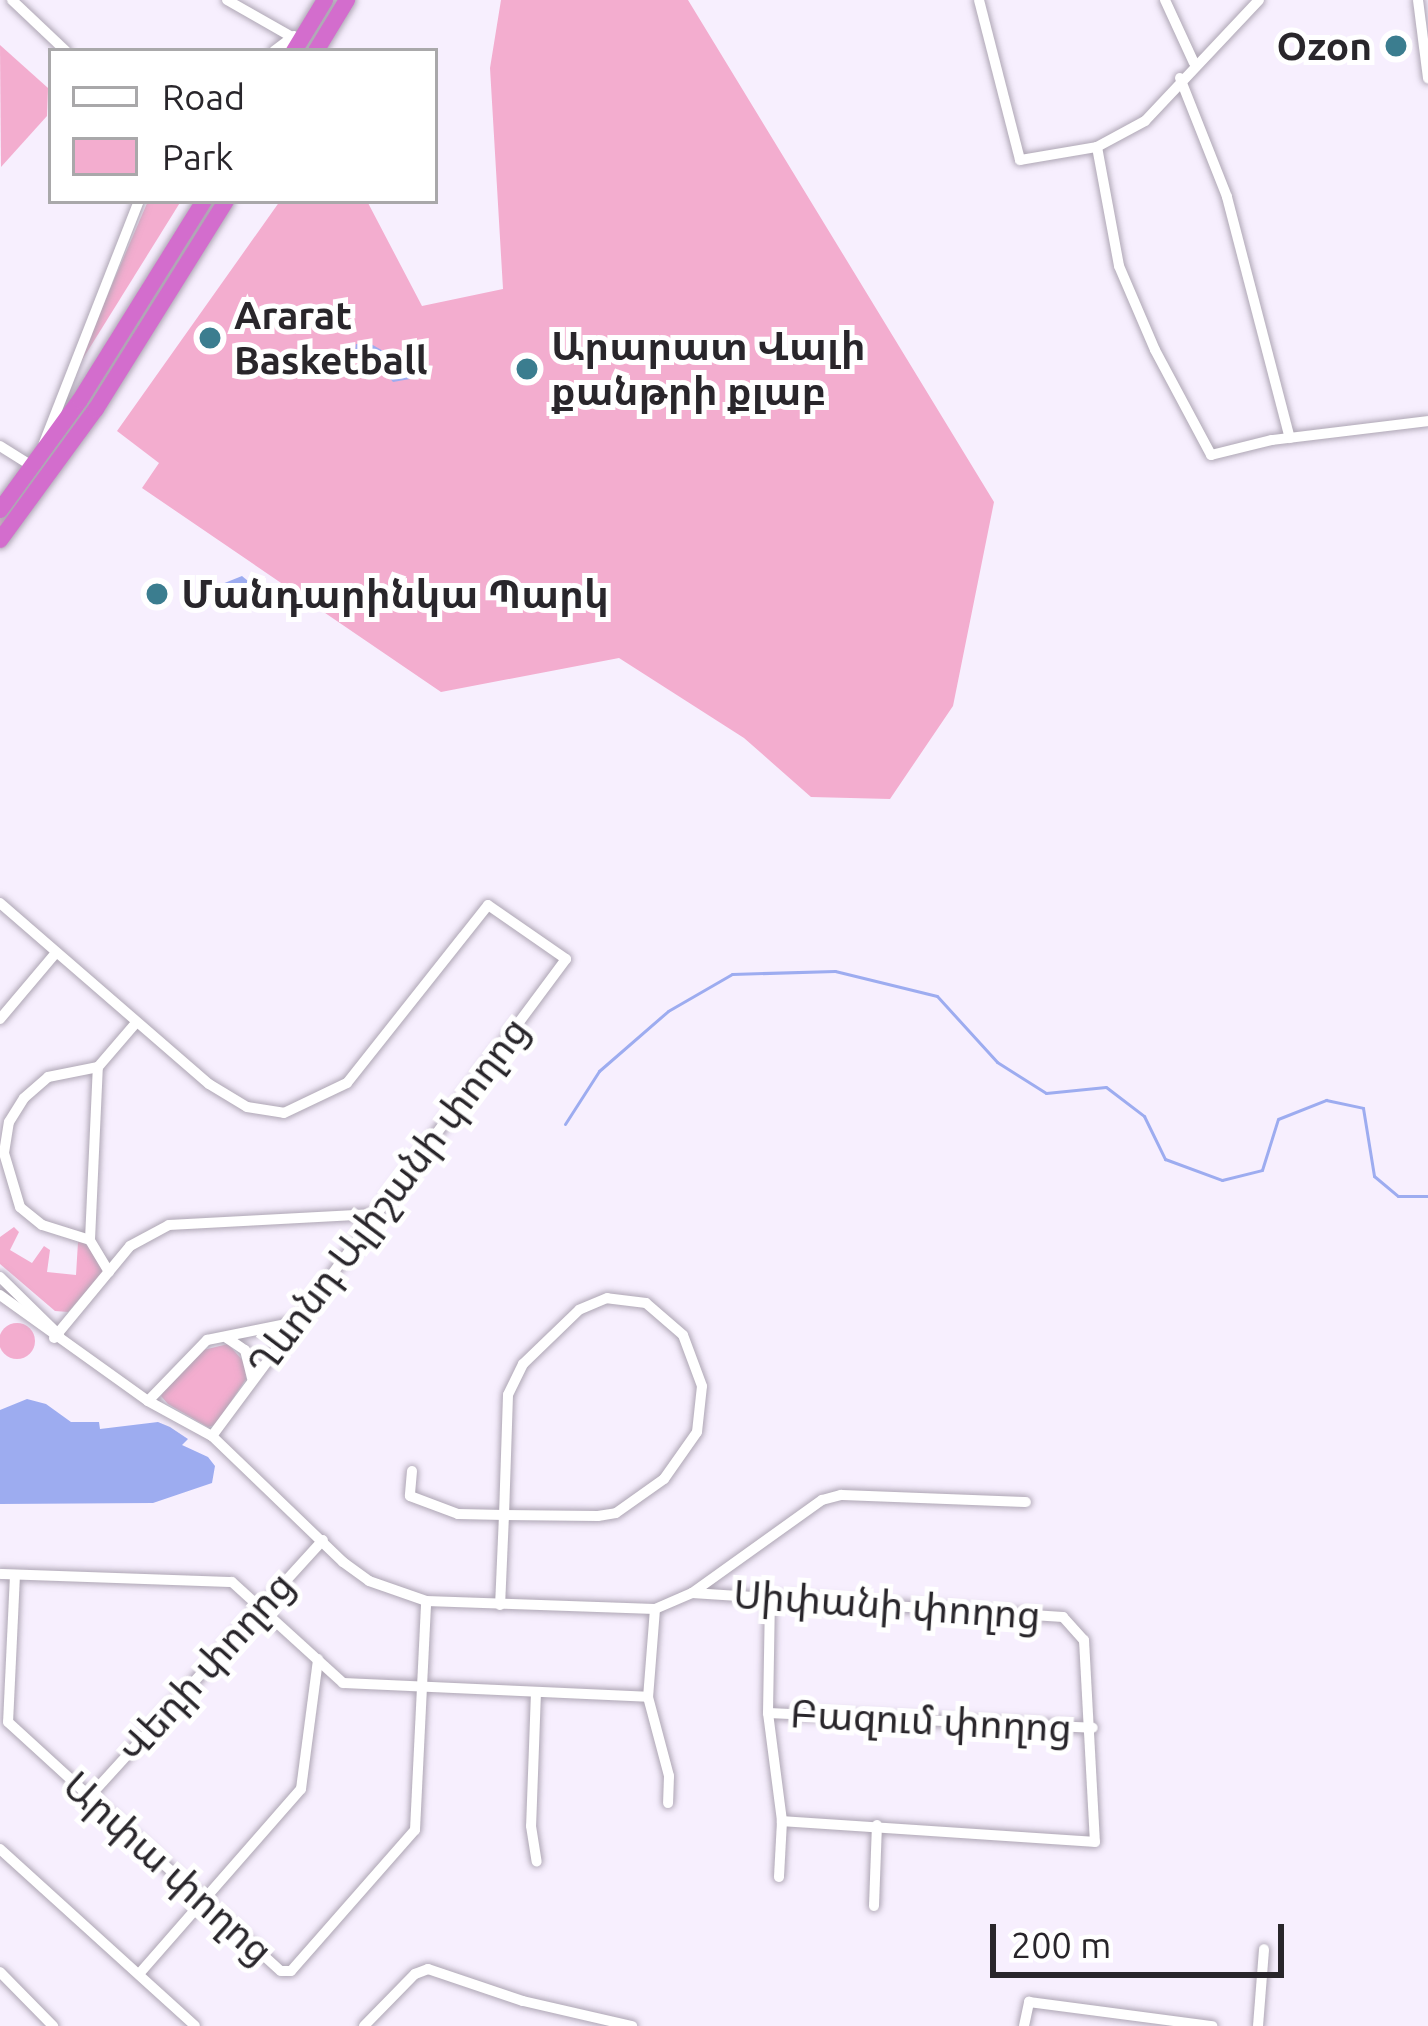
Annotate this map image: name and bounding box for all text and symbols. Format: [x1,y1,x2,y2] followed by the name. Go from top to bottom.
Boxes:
[1276,23,1372,69] place label: Ozon
[1383,33,1409,59] marker: Ozon
[48,48,438,204] legend
[162,76,245,117] text: Road
[162,136,234,177] text: Park
[234,293,428,384] place label: Ararat Basketball
[551,324,866,415] place label: Արարատ Վալի քանթրի քլաբ
[197,325,223,351] marker: Ararat Basketball
[514,356,540,382] marker: Արարատ Վալի քանթրի քլաբ
[181,571,609,617] place label: Մանդարինկա Պարկ
[144,581,170,607] marker: Մանդարինկա Պարկ
[237,1008,539,1386] street label: Ղևոնդ Ալիշանի փողոց
[108,1562,304,1772] street label: Վեդի փողոց
[732,1571,1042,1639] street label: Սիփանի փողոց
[789,1690,1073,1752] street label: Բազում փողոց
[54,1762,282,1974] street label: Արփա փողոց
[996,1900,1290,1974] scale bar
[1011,1924,1111,1965] text: 200 m

